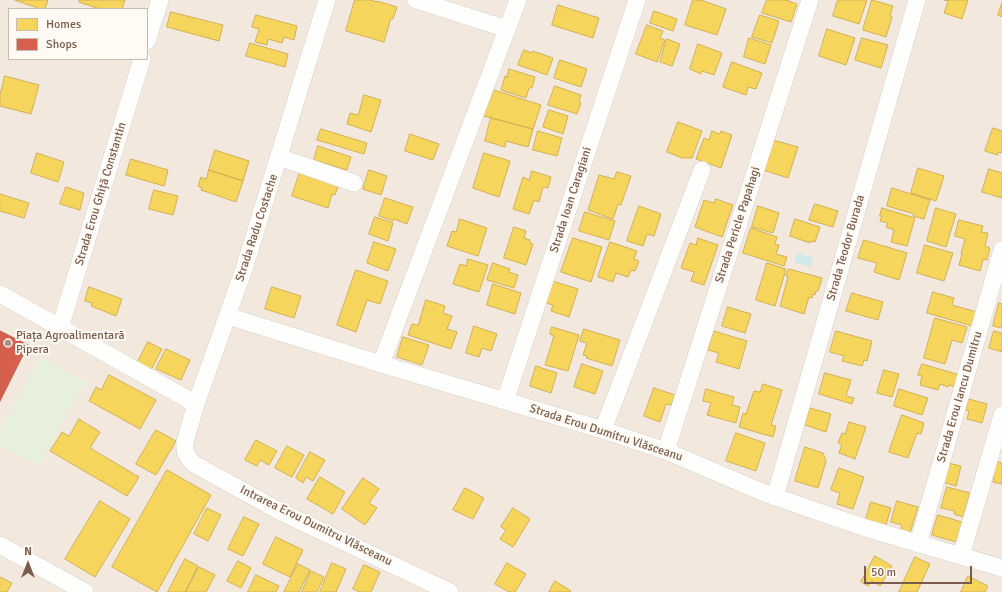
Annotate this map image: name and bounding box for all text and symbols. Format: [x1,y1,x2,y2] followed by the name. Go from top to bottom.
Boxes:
[8,8,148,60] legend
[46,17,81,32] text: Homes
[46,37,77,52] text: Shops
[72,121,130,267] street label: Strada Erou Ghiță Constantin
[547,145,595,255] street label: Strada Ioan Caragiani
[712,165,764,285] street label: Strada Pericle Papahagi
[233,172,281,284] street label: Strada Radu Costache
[824,193,868,303] street label: Strada Teodor Burada
[16,329,125,357] place label: Piața Agroalimentară Pipera
[934,330,986,464] street label: Strada Erou Iancu Dumitru
[3,338,13,348] marker: Piața Agroalimentară Pipera
[528,401,684,465] street label: Strada Erou Dumitru Vlăsceanu
[238,483,394,569] street label: Intrarea Erou Dumitru Vlăsceanu
[8,544,48,584] north arrow
[24,545,32,558] text: N
[866,558,974,584] scale bar
[871,565,896,580] text: 50 m

